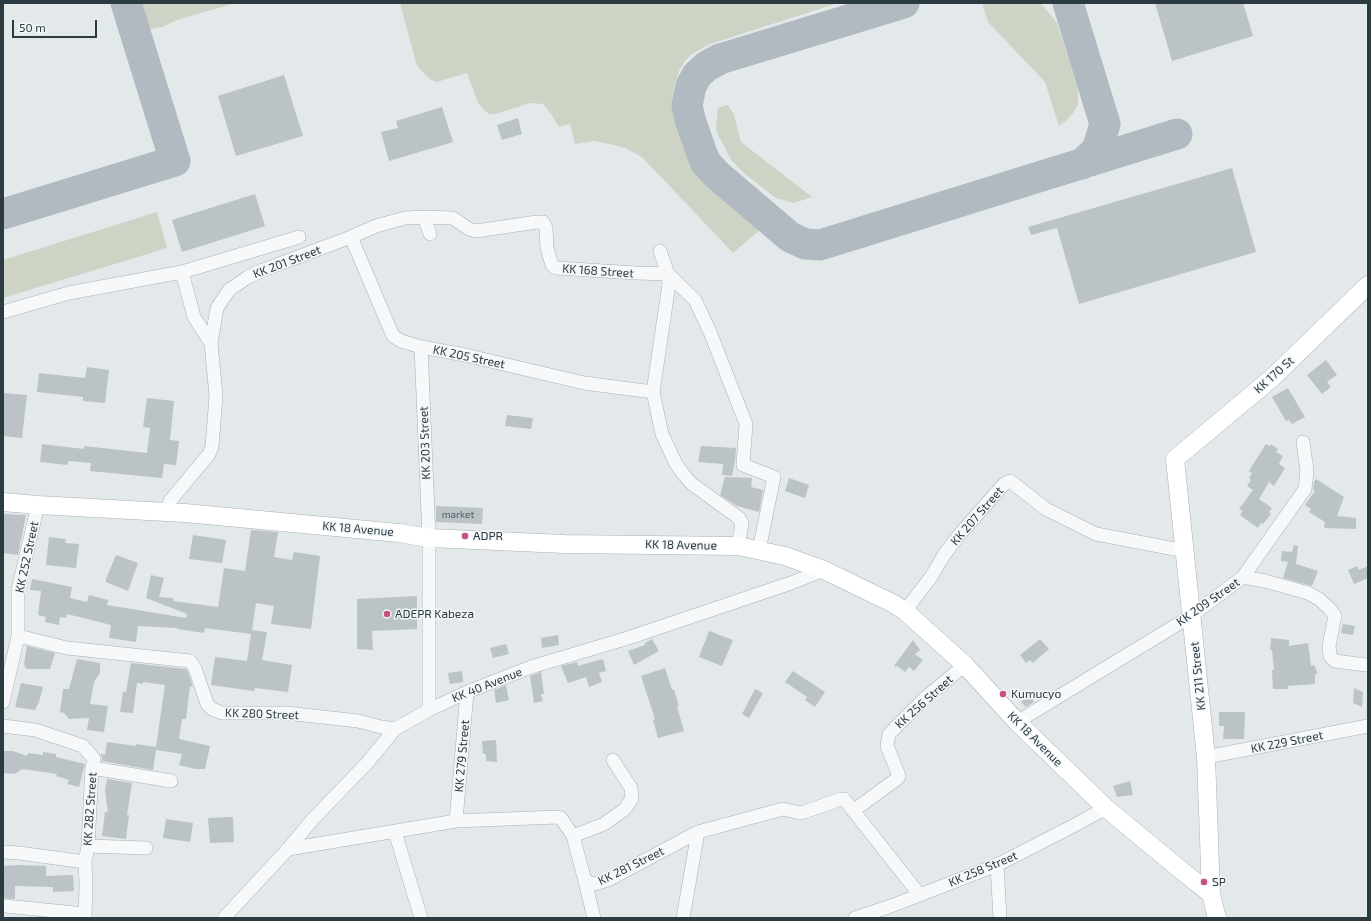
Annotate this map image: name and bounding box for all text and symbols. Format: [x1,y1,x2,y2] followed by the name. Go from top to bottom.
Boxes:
[14,12,99,38] scale bar
[19,20,46,34] text: 50 m
[251,242,323,282] street label: KK 201 Street
[562,261,634,281] street label: KK 168 Street
[432,342,506,372] street label: KK 205 Street
[1251,353,1297,397] street label: KK 170 St
[417,406,433,480] street label: KK 203 Street
[948,484,1006,548] street label: KK 207 Street
[442,509,474,521] house number: market
[322,519,394,539] street label: KK 18 Avenue
[12,520,42,594] street label: KK 252 Street
[473,529,503,543] place label: ADPR
[460,531,470,541] marker: ADPR
[645,537,717,553] street label: KK 18 Avenue
[1174,575,1242,629] street label: KK 209 Street
[395,607,474,621] place label: ADEPR Kabeza
[382,609,392,619] marker: ADEPR Kabeza
[1187,641,1209,711] street label: KK 211 Street
[450,664,524,706] street label: KK 40 Avenue
[892,672,956,732] street label: KK 256 Street
[1011,687,1061,701] place label: Kumucyo
[998,689,1008,699] marker: Kumucyo
[225,706,299,722] street label: KK 280 Street
[1005,709,1065,769] street label: KK 18 Avenue
[452,719,472,793] street label: KK 279 Street
[1250,728,1324,756] street label: KK 229 Street
[80,772,100,846] street label: KK 282 Street
[596,844,666,888] street label: KK 281 Street
[946,848,1020,890] street label: KK 258 Street
[1212,875,1226,889] place label: SP
[1199,877,1209,887] marker: SP

